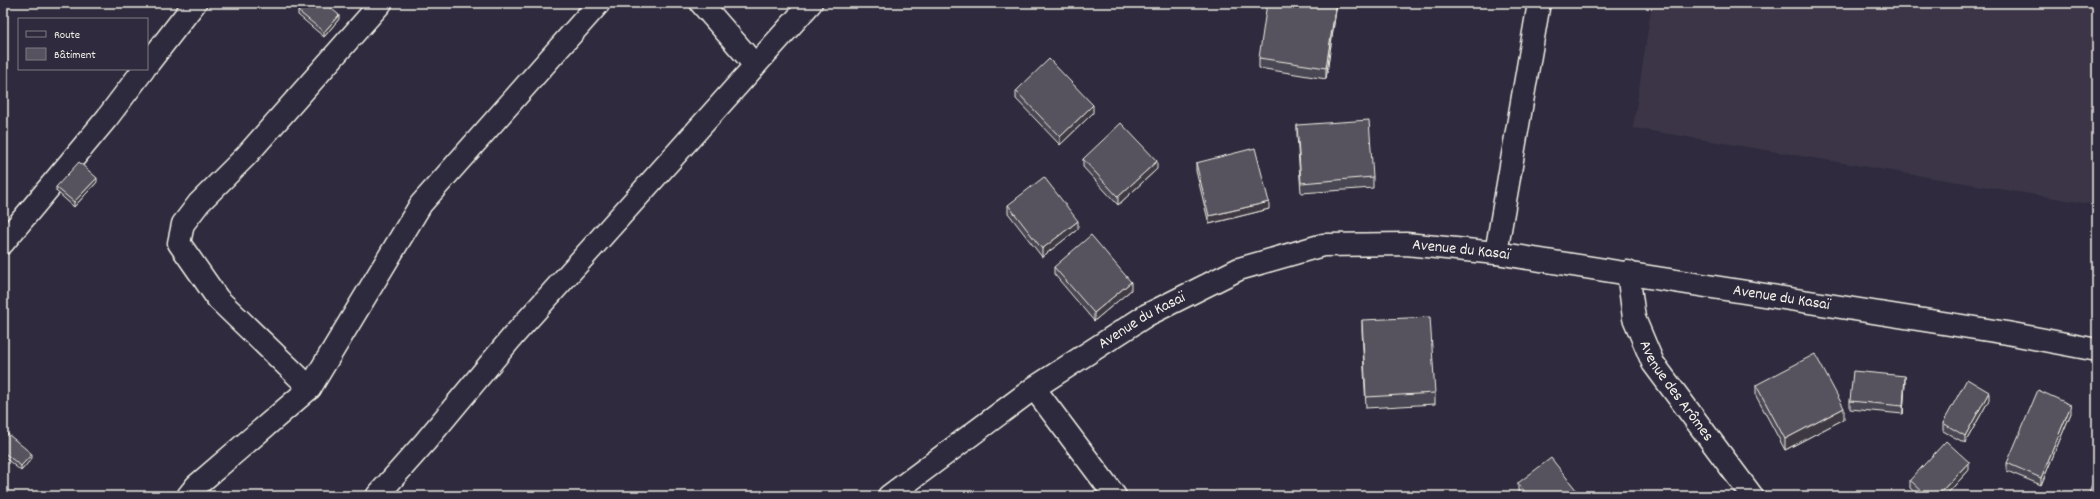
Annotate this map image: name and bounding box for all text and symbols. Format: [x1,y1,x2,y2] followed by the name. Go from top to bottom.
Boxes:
[18,18,148,70] legend
[54,27,80,44] text: Route
[54,47,96,64] text: Bâtiment
[1411,233,1513,267] street label: Avenue du Kasaï
[1731,279,1833,317] street label: Avenue du Kasaï
[1094,286,1190,355] street label: Avenue du Kasaï
[1633,337,1719,447] street label: Avenue des Arômes

